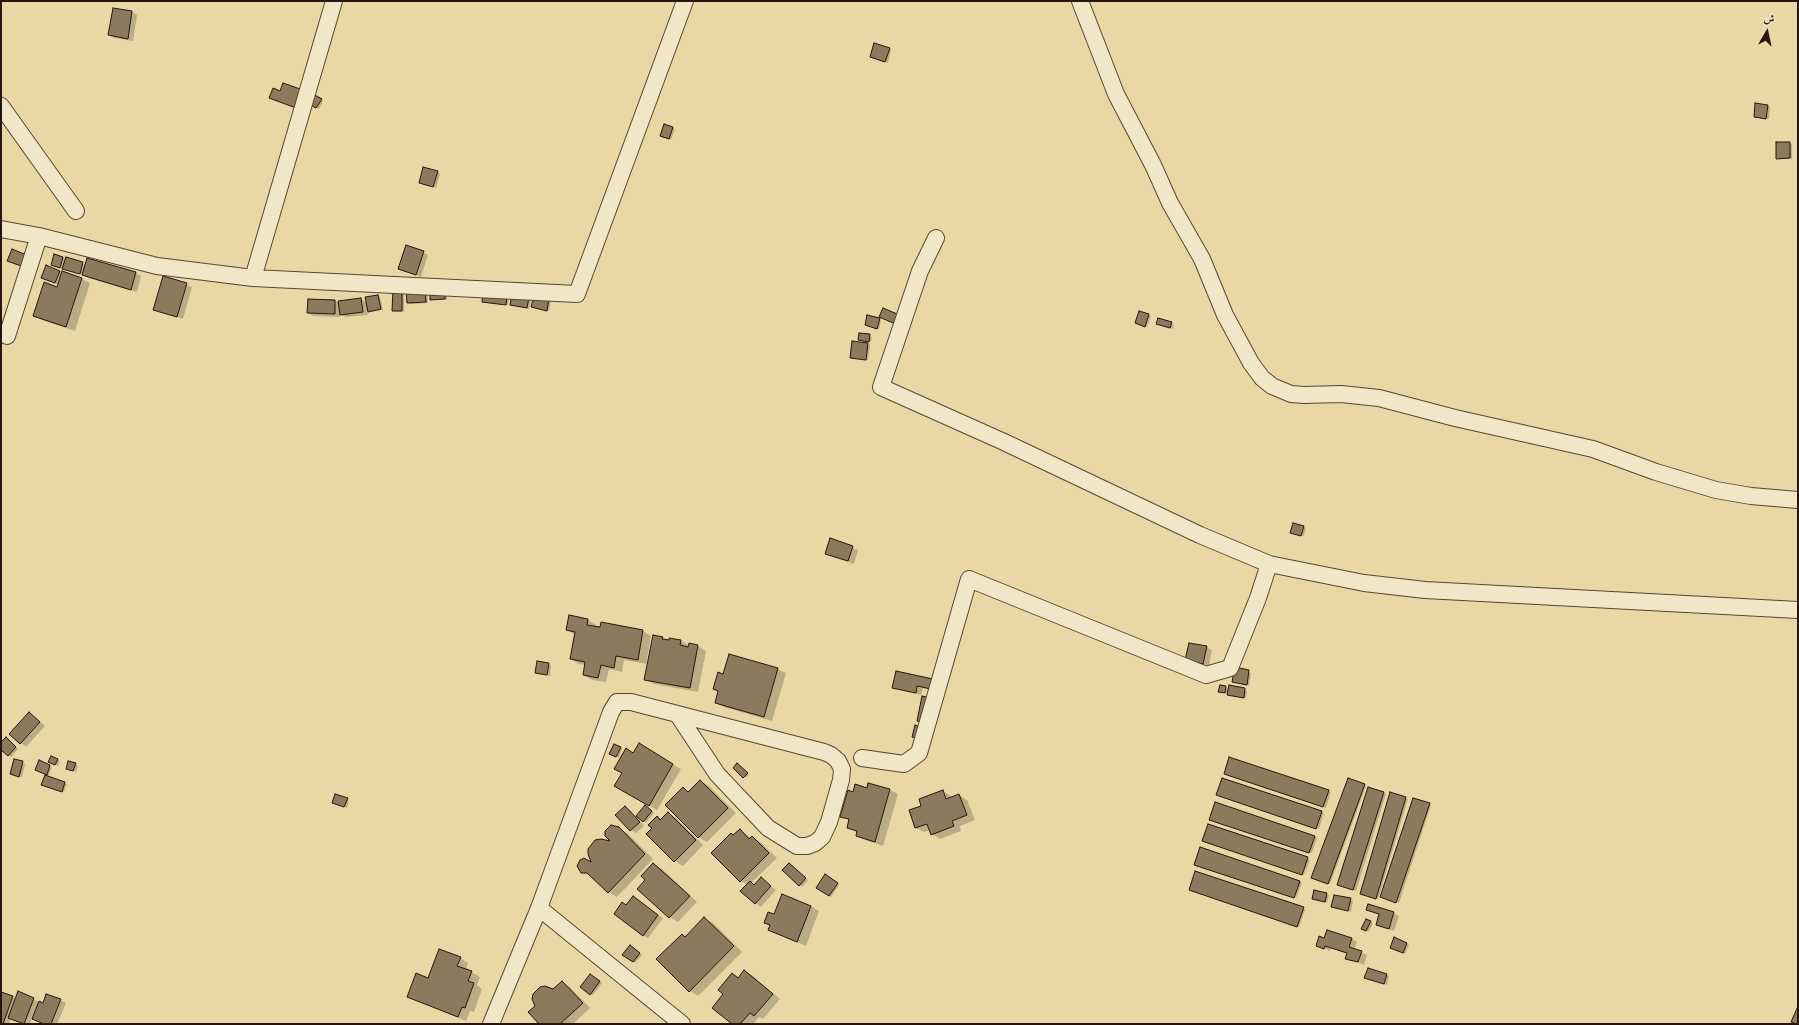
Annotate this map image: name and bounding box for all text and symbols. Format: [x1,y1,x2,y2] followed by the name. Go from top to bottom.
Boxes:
[1747,12,1787,52] north arrow
[1763,13,1775,26] text: ش

